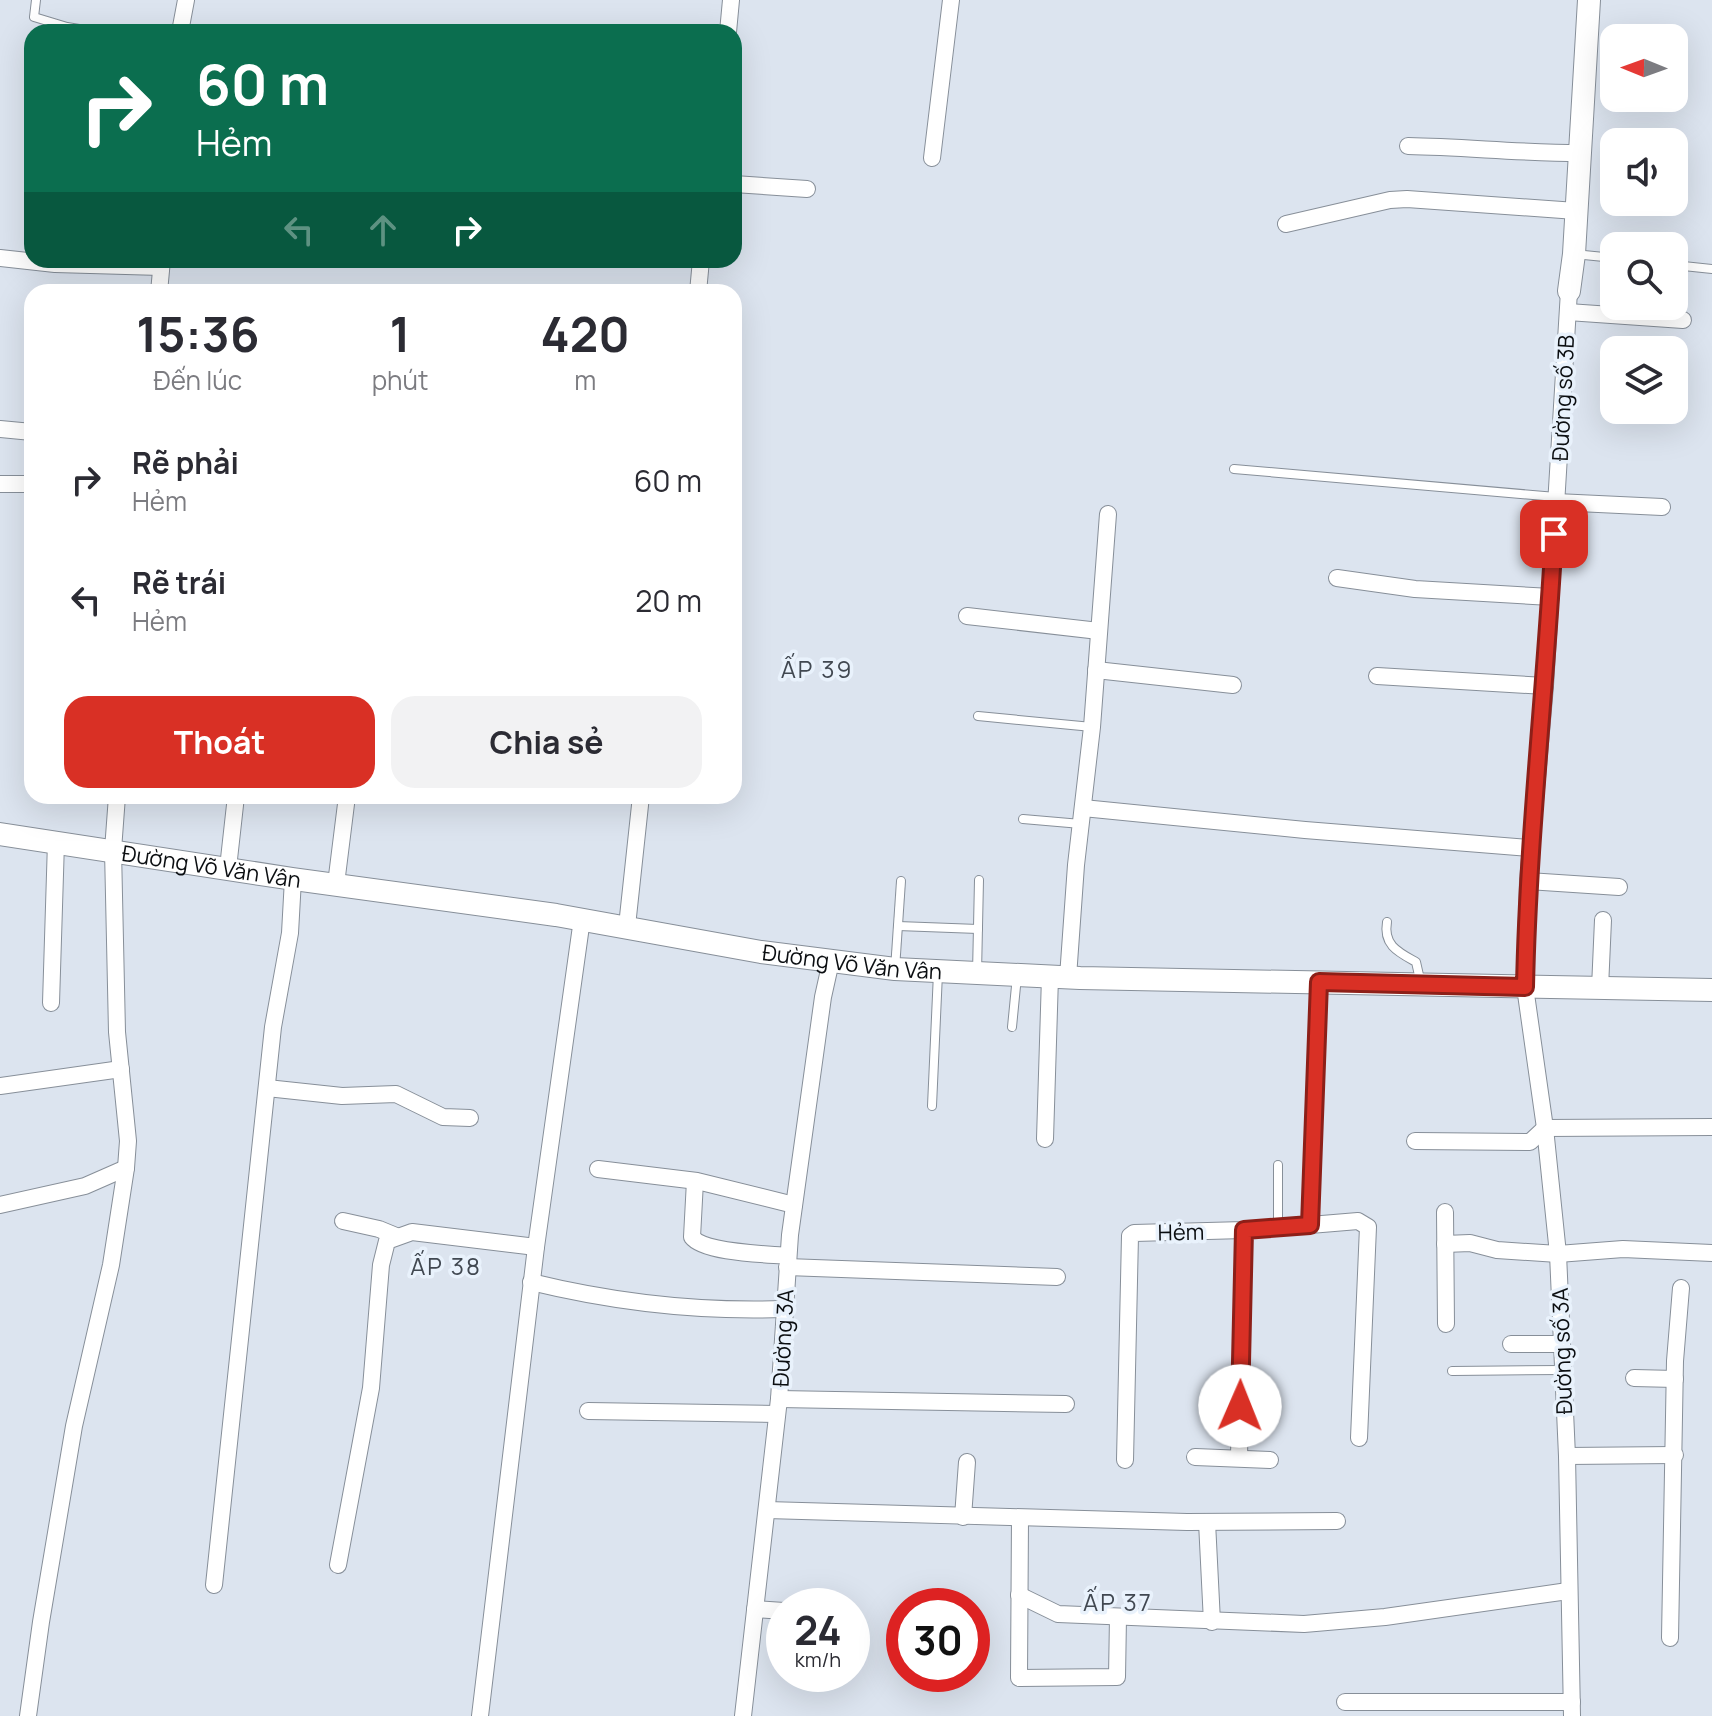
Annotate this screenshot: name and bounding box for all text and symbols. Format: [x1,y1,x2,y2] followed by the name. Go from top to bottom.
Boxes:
[1600,24,1688,112] north arrow
[1600,24,1688,424] map controls
[196,45,329,122] text: 60 m
[64,56,168,160] icon: right
[196,118,272,167] text: Hẻm
[1600,128,1688,216] button: sound
[277,208,321,252] icon: left
[361,208,405,252] icon: ahead
[445,208,489,252] icon: right
[1600,232,1688,320] button: search
[136,301,259,366] text: 15:36
[389,301,410,366] text: 1
[540,301,630,366] text: 420
[1545,334,1581,462] street label: Đường số 3B
[1600,336,1688,424] button: layers
[153,362,242,398] text: Đến lúc
[372,362,428,398] text: phút
[574,362,596,398] text: m
[132,442,239,483] text: Rẽ phải
[64,458,108,502] icon: right
[634,460,702,501] text: 60 m
[132,483,187,519] text: Hẻm
[1520,500,1588,568] pin
[1532,512,1576,556] icon: arrive
[132,562,226,603] text: Rẽ trái
[64,578,108,622] icon: left
[635,580,702,621] text: 20 m
[132,603,187,639] text: Hẻm
[781,652,853,685] district label: ẤP 39
[64,696,375,788] button: Thoát
[391,696,702,788] button: Chia sẻ
[120,838,303,895] street label: Đường Võ Văn Vân
[761,937,943,986] street label: Đường Võ Văn Vân
[1157,1217,1205,1247] street label: Hẻm
[410,1249,482,1282] district label: ẤP 38
[1545,1287,1579,1415] street label: Đường số 3A
[765,1288,801,1388] street label: Đường 3A
[1198,1364,1282,1448] position arrow
[1083,1585,1153,1618] district label: ẤP 37
[886,1588,990,1692] speed limit sign: 30
[794,1602,842,1657] text: 24
[795,1646,841,1673] text: km/h

